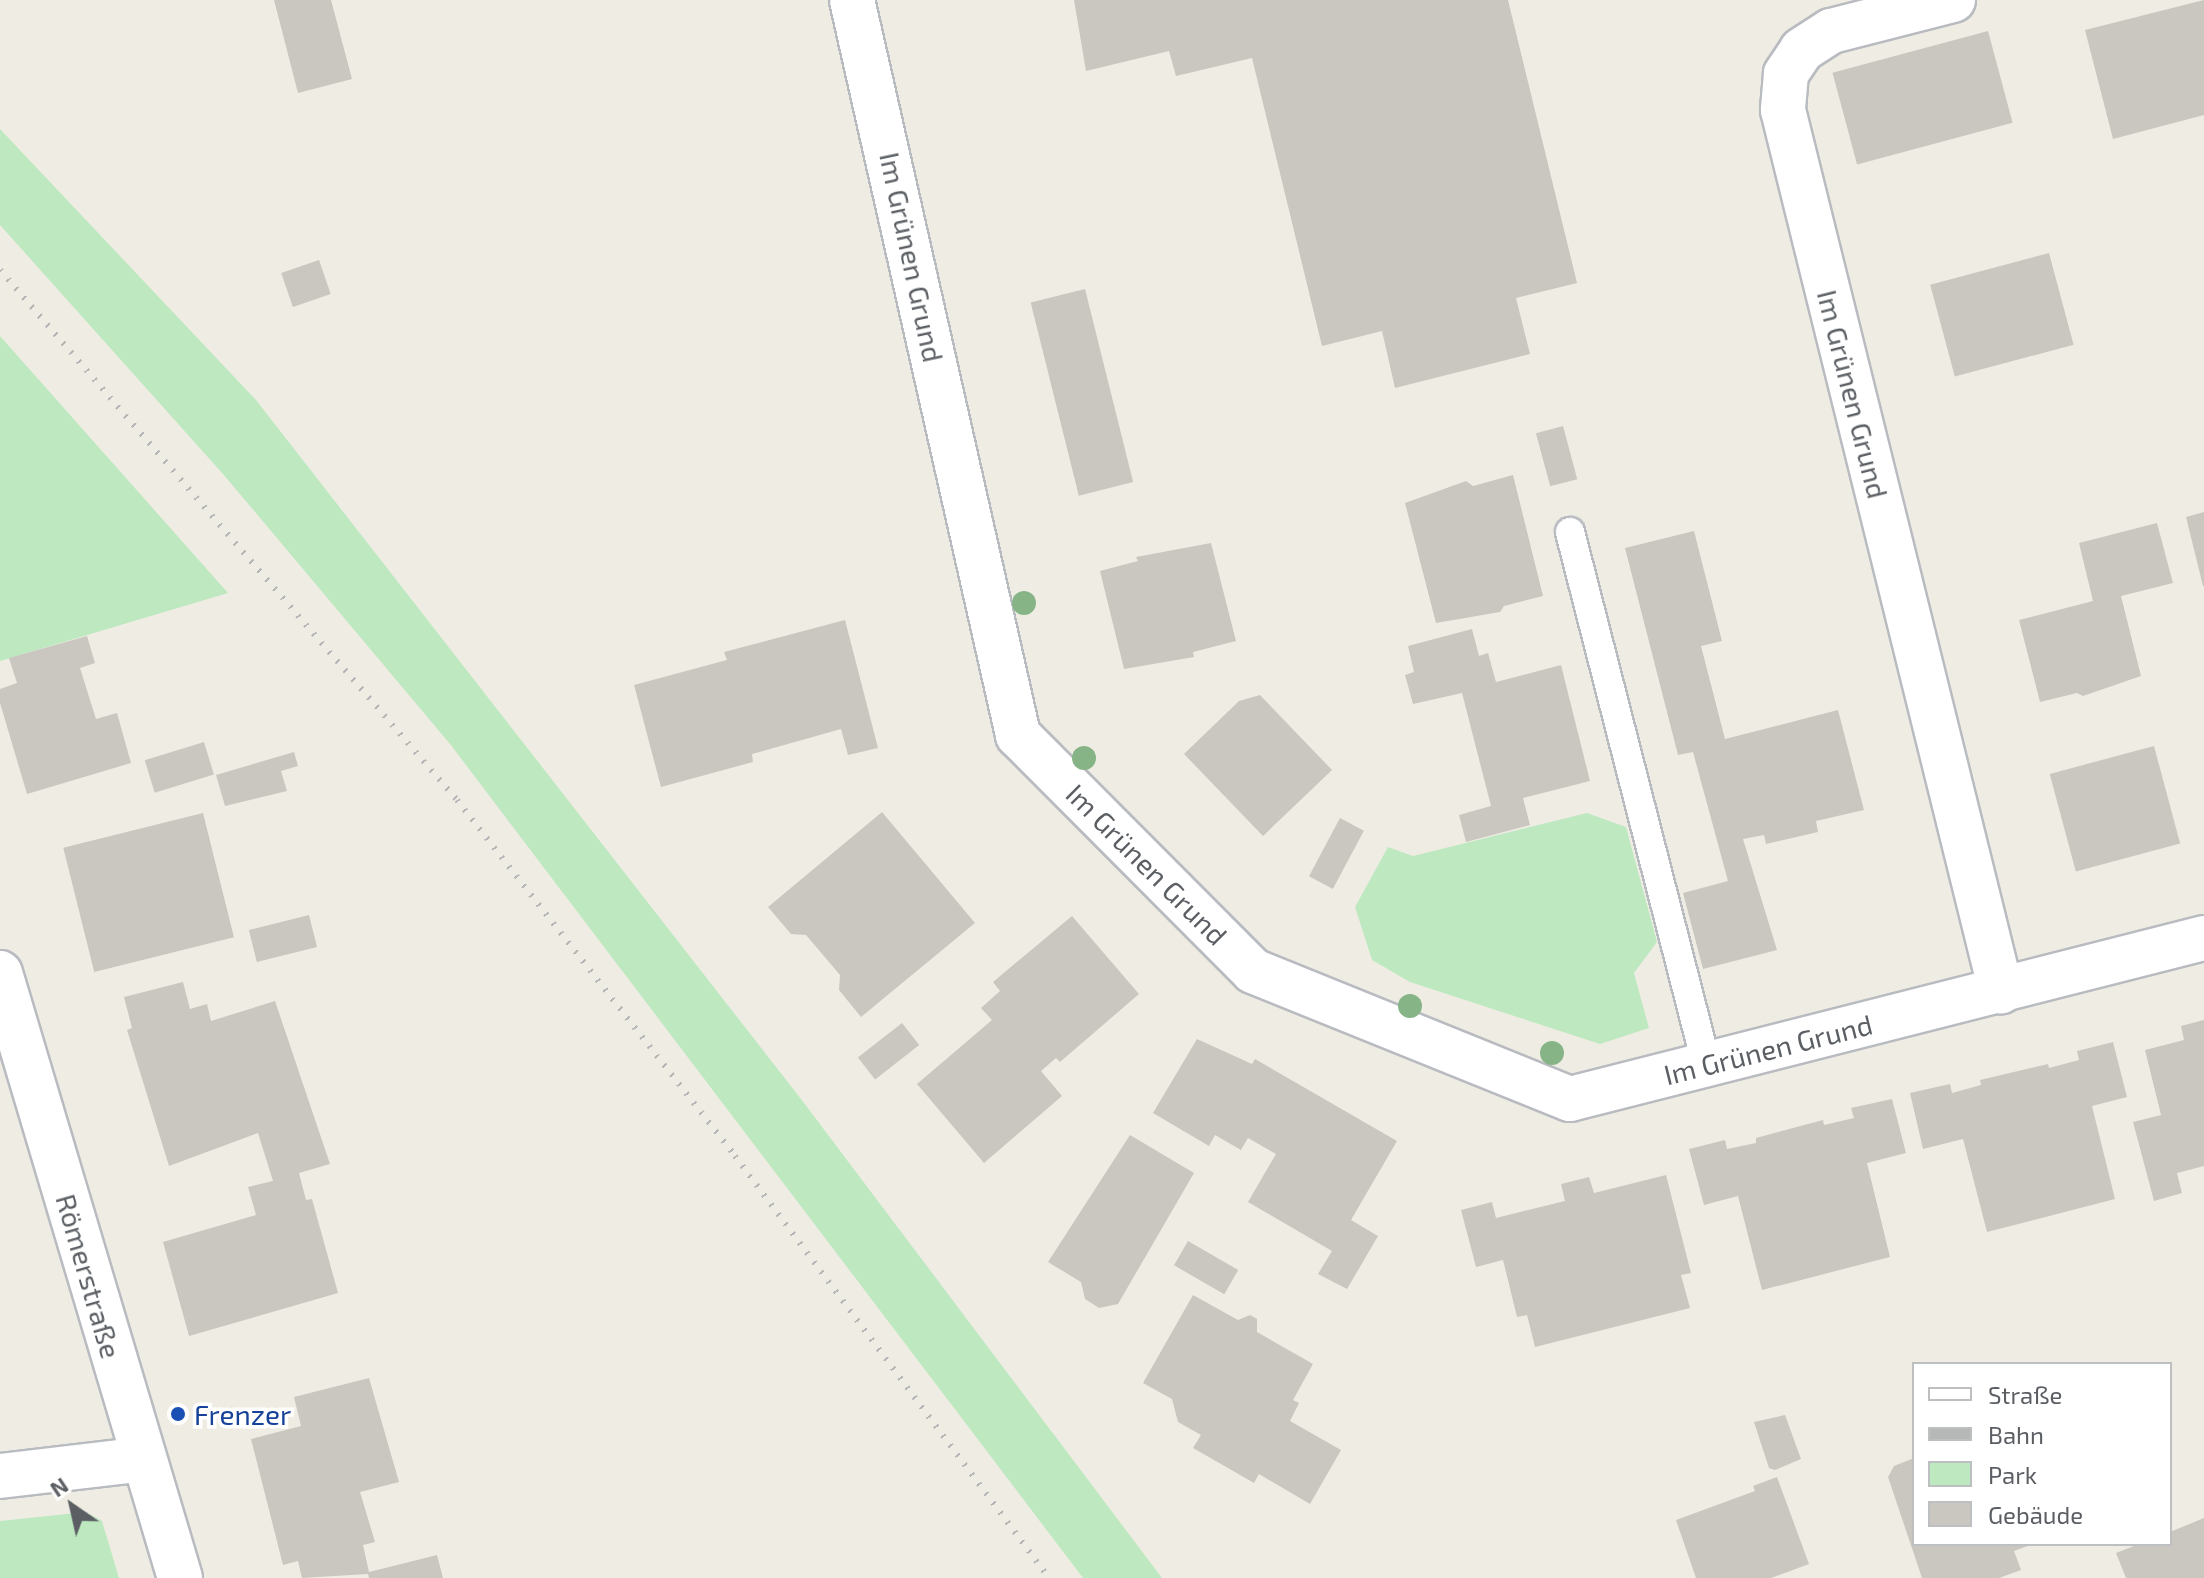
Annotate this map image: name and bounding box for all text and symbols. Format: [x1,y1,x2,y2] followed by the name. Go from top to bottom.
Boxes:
[873,149,951,365] street label: Im Grünen Grund
[1811,286,1895,502] street label: Im Grünen Grund
[1060,777,1234,951] street label: Im Grünen Grund
[1660,1007,1876,1091] street label: Im Grünen Grund
[50,1190,128,1362] street label: Römerstraße
[1912,1362,2172,1546] legend
[1988,1380,2062,1409] text: Straße
[194,1397,291,1431] place label: Frenzer
[169,1405,187,1423] marker: Frenzer
[1988,1420,2044,1449] text: Bahn
[1988,1460,2037,1489] text: Park
[32,1466,112,1546] north arrow
[45,1471,72,1501] text: N
[1988,1500,2083,1529] text: Gebäude

